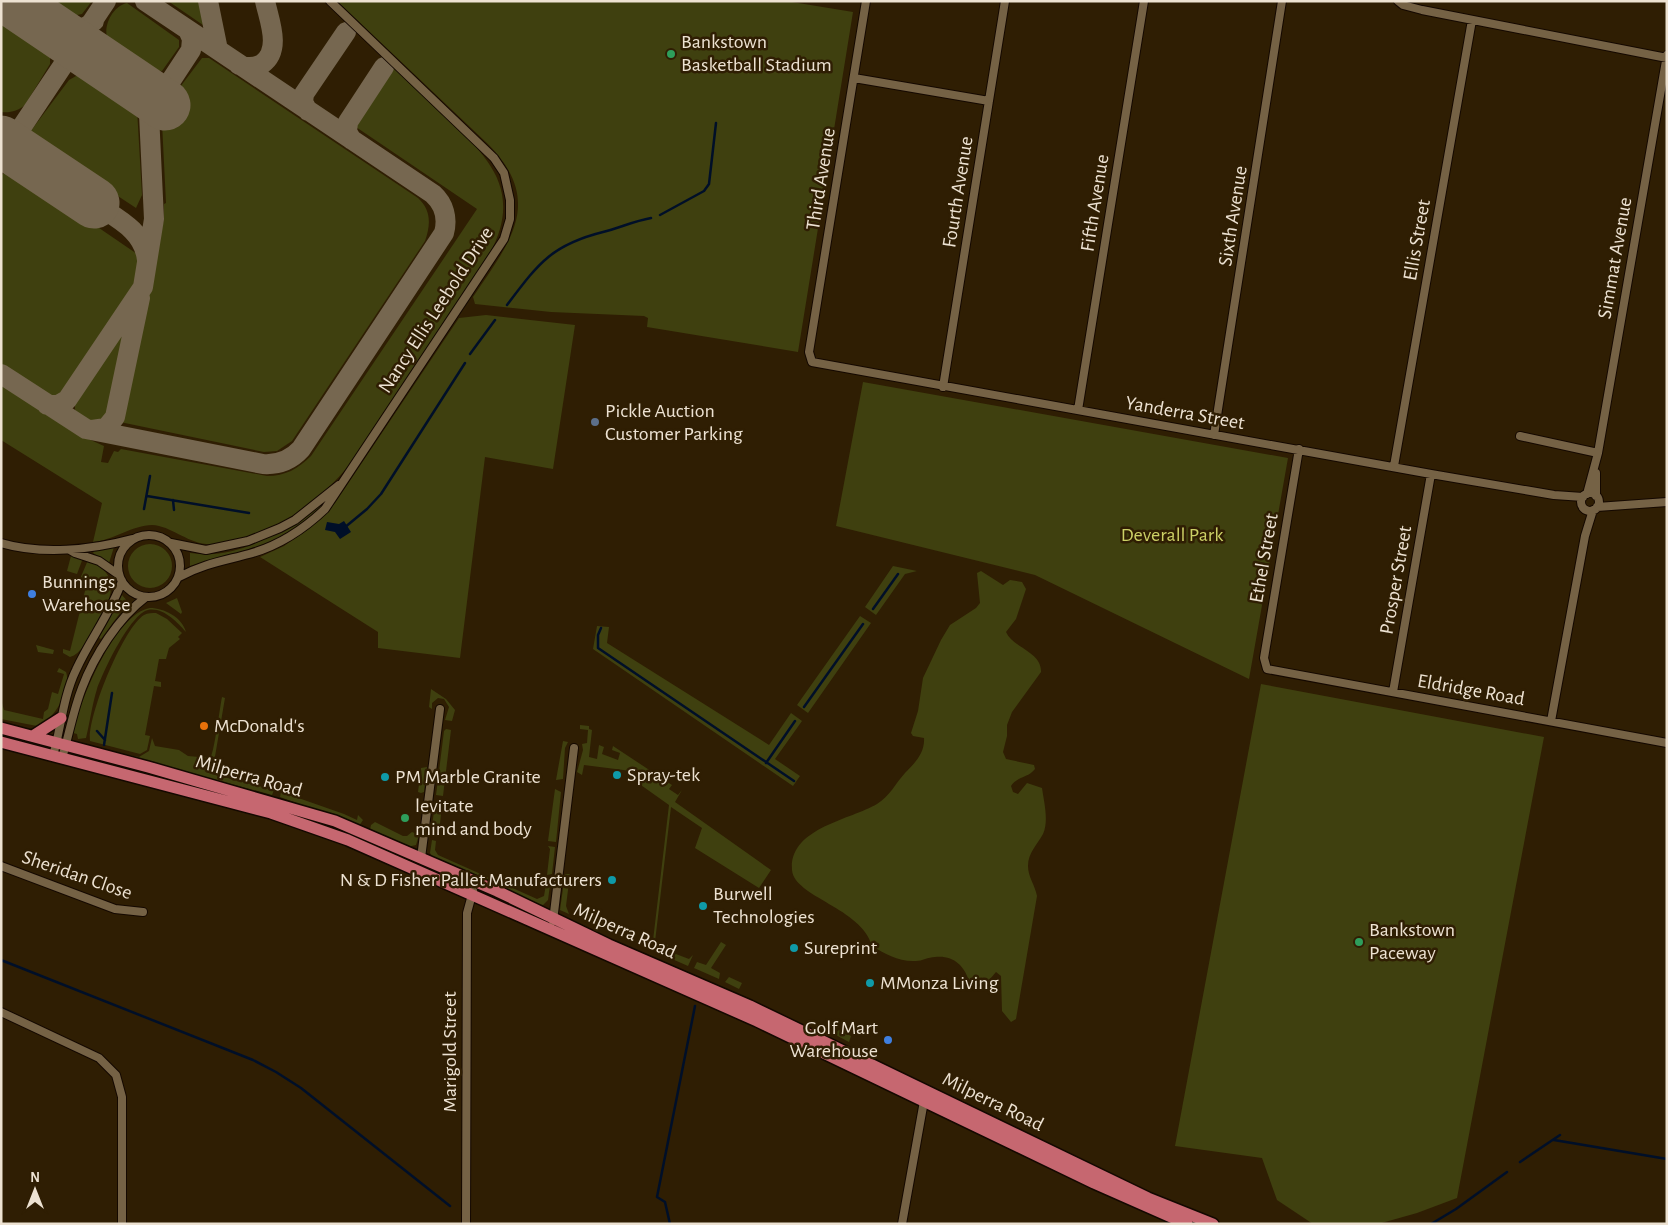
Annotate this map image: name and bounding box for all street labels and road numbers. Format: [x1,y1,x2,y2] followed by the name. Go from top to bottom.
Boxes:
[803,126,839,232] street label: Third Avenue
[939,135,977,249] street label: Fourth Avenue
[1077,153,1113,253] street label: Fifth Avenue
[1215,164,1251,268] street label: Sixth Avenue
[1594,196,1636,320] street label: Simmat Avenue
[1400,197,1434,282] street label: Ellis Street
[375,223,497,397] street label: Nancy Ellis Leebold Drive
[1124,393,1247,433] street label: Yanderra Street
[1246,511,1282,604] street label: Ethel Street
[1377,523,1416,636] street label: Prosper Street
[1416,671,1526,709] street label: Eldridge Road
[193,751,305,801] street label: Milperra Road
[19,847,135,903] street label: Sheridan Close
[571,899,679,963] street label: Milperra Road
[440,991,460,1113] street label: Marigold Street
[939,1069,1047,1135] street label: Milperra Road

